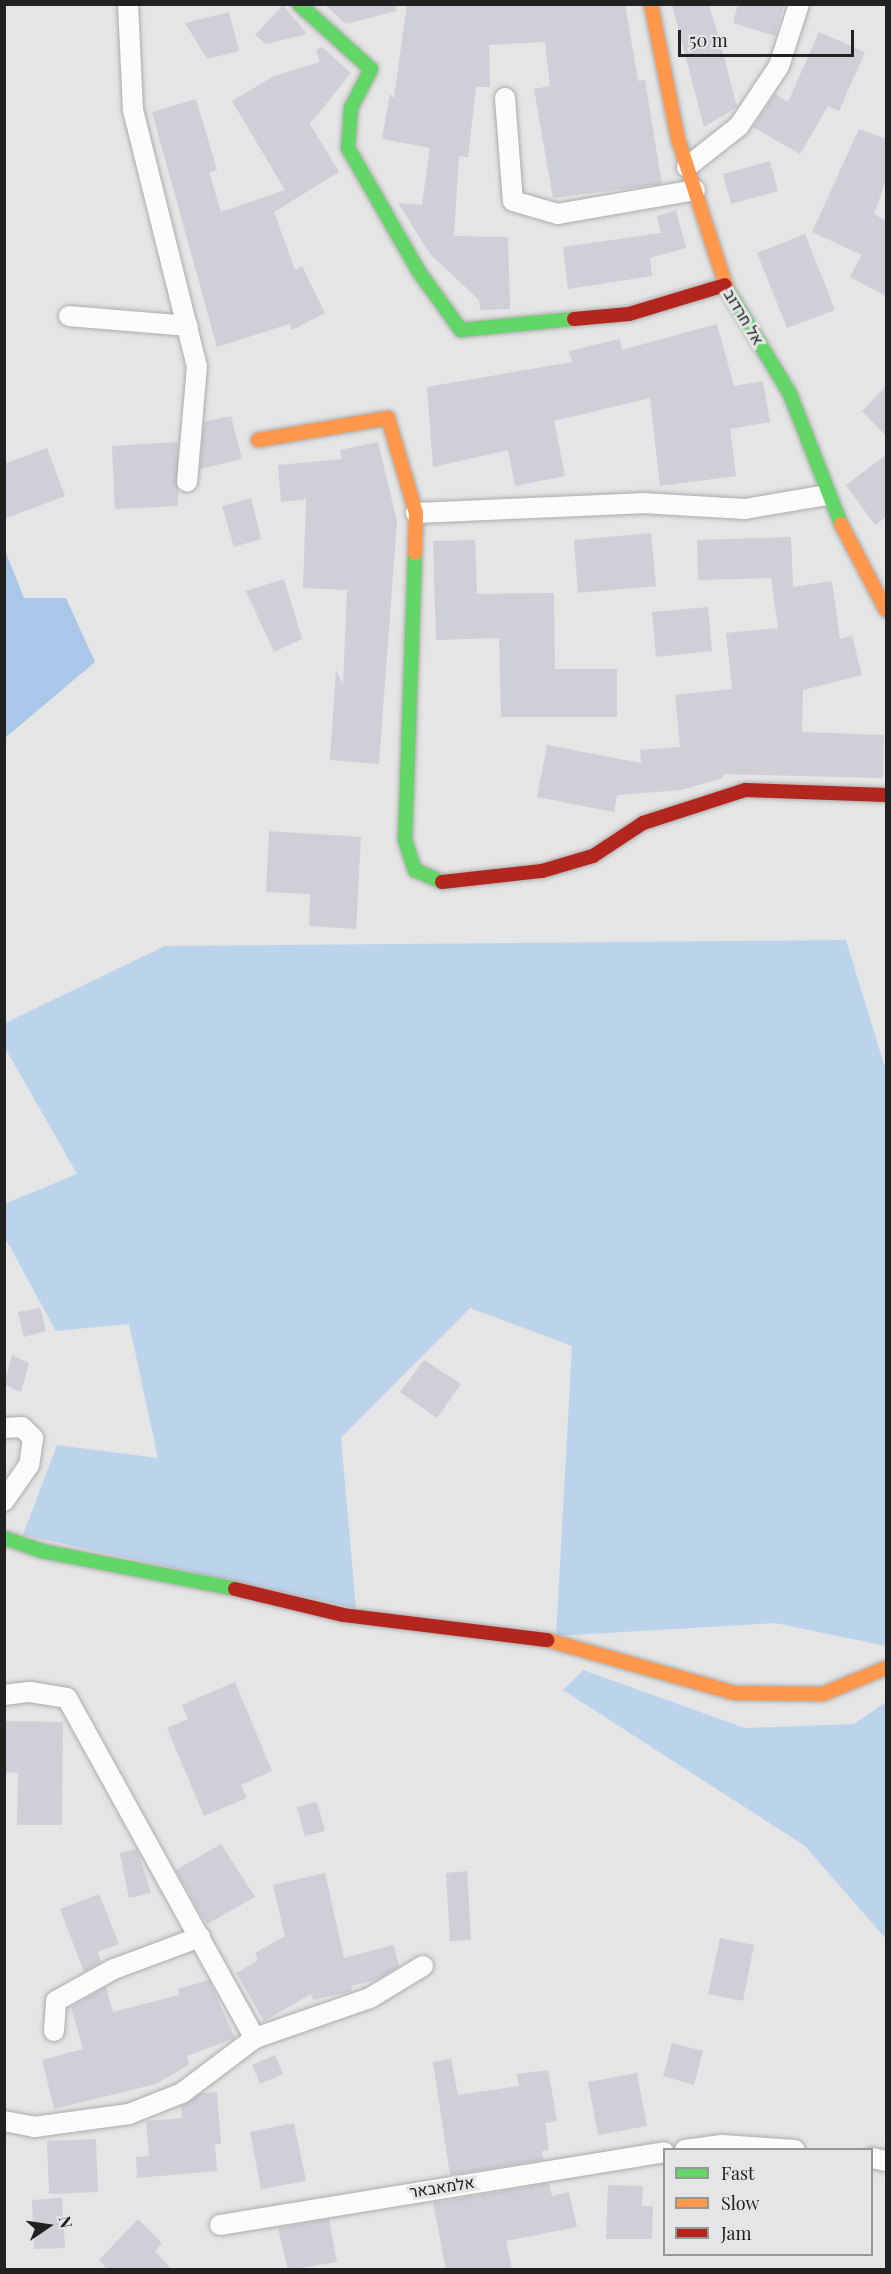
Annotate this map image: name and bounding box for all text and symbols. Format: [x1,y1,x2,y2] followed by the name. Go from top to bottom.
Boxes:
[681,18,856,56] scale bar
[689,28,728,52] text: 50 m
[720,286,768,348] street label: אל חרדוב
[663,2148,873,2256] legend
[721,2161,754,2185] text: Fast
[408,2172,476,2202] street label: אלמאבאר
[721,2191,759,2215] text: Slow
[18,2196,78,2256] north arrow
[54,2214,78,2230] text: N
[721,2221,751,2245] text: Jam

